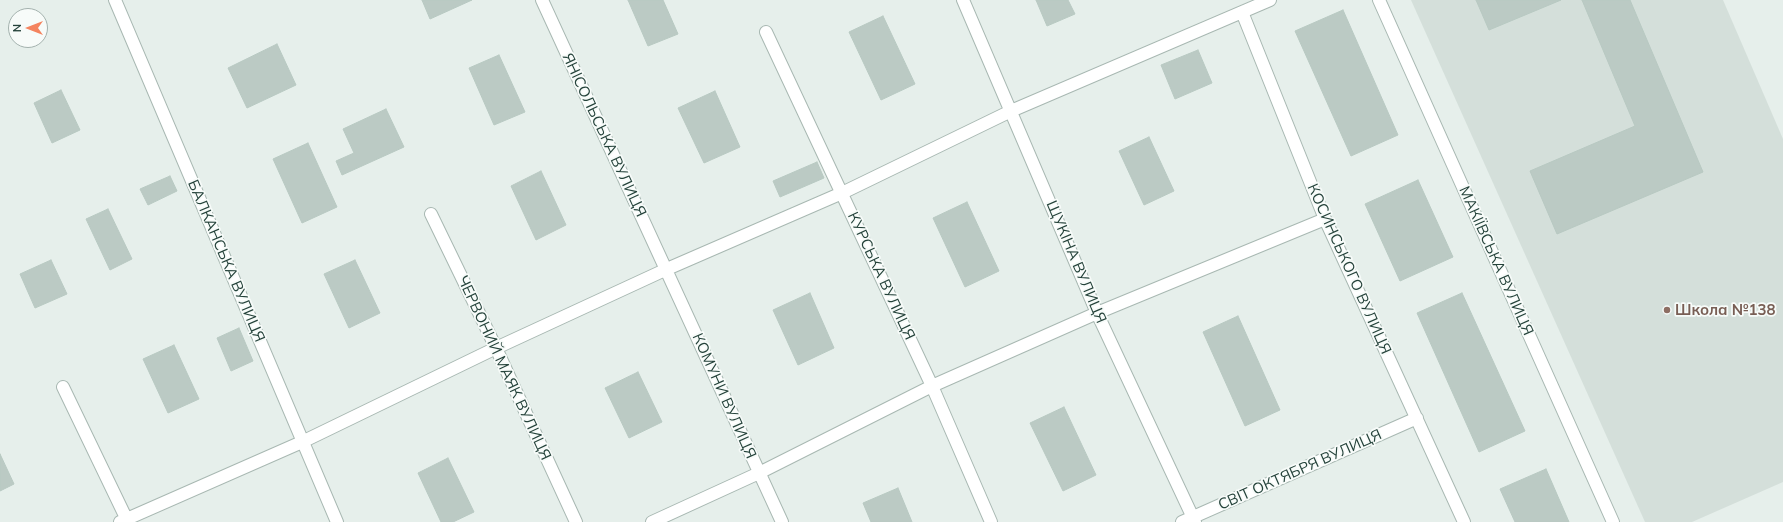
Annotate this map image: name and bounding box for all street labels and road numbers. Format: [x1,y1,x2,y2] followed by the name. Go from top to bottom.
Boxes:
[558,50,650,220] street label: ЯНІСОЛЬСЬКА ВУЛИЦЯ
[184,177,268,345] street label: БАЛКАНСЬКА ВУЛИЦЯ
[1303,181,1395,357] street label: КОСИНСЬКОГО ВУЛИЦЯ
[1455,184,1537,338] street label: МАКІЇВСЬКА ВУЛИЦЯ
[1042,198,1110,326] street label: ЩУКІНА ВУЛИЦЯ
[843,209,919,343] street label: КУРСЬКА ВУЛИЦЯ
[453,273,555,463] street label: ЧЕРВОНИЙ МАЯК ВУЛИЦЯ
[688,330,760,462] street label: КОМУНИ ВУЛИЦЯ
[1215,426,1385,514] street label: СВІТ ОКТЯБРЯ ВУЛИЦЯ

